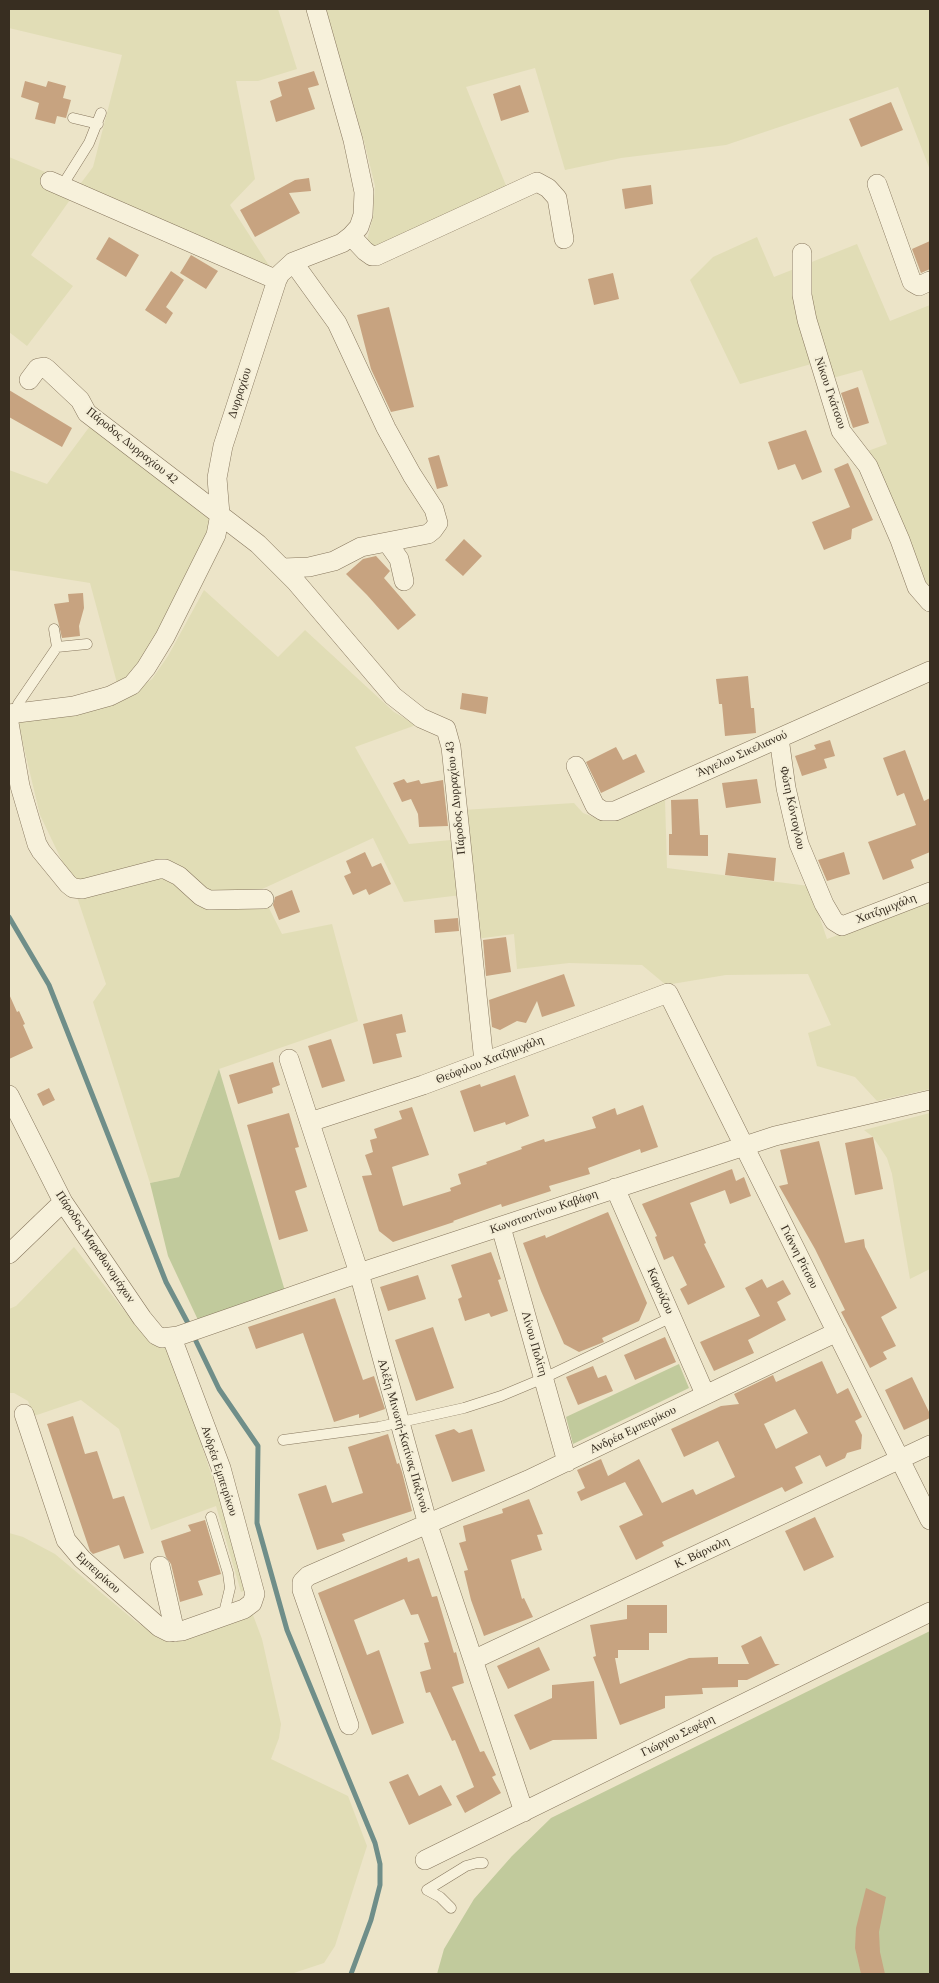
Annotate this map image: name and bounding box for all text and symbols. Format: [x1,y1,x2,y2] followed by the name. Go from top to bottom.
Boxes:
[811,355,849,431] street label: Νίκου Γκάτσου
[225,366,255,420] street label: Δυρραχίου
[83,405,181,487] street label: Πάροδος Δυρραχίου 42
[694,728,790,780] street label: Άγγελου Σικελιανού
[443,741,469,855] street label: Πάροδος Δυρραχίου 43
[776,765,808,851] street label: Φώτη Κόντογλου
[854,891,918,927] street label: Χατζημιχάλη
[434,1033,546,1087] street label: Θεόφιλου Χατζημιχάλη
[488,1187,600,1237] street label: Κωνσταντίνου Καβάφη
[52,1188,138,1306] street label: Πάροδος Μαραθωνομάχων
[777,1223,821,1291] street label: Γιάννη Ρίτσου
[643,1266,677,1316] street label: Καρούζου
[518,1310,550,1378] street label: Λίνου Πολίτη
[374,1357,432,1515] street label: Αλέξη Μινωτή-Κατίνας Παξινού
[588,1403,678,1457] street label: Ανδρέα Εμπειρίκου
[198,1424,240,1518] street label: Ανδρέα Εμπειρίκου
[672,1534,732,1572] street label: Κ. Βάρναλη
[73,1549,123,1597] street label: Εμπειρίκου
[639,1712,717,1760] street label: Γιώργου Σεφέρη

